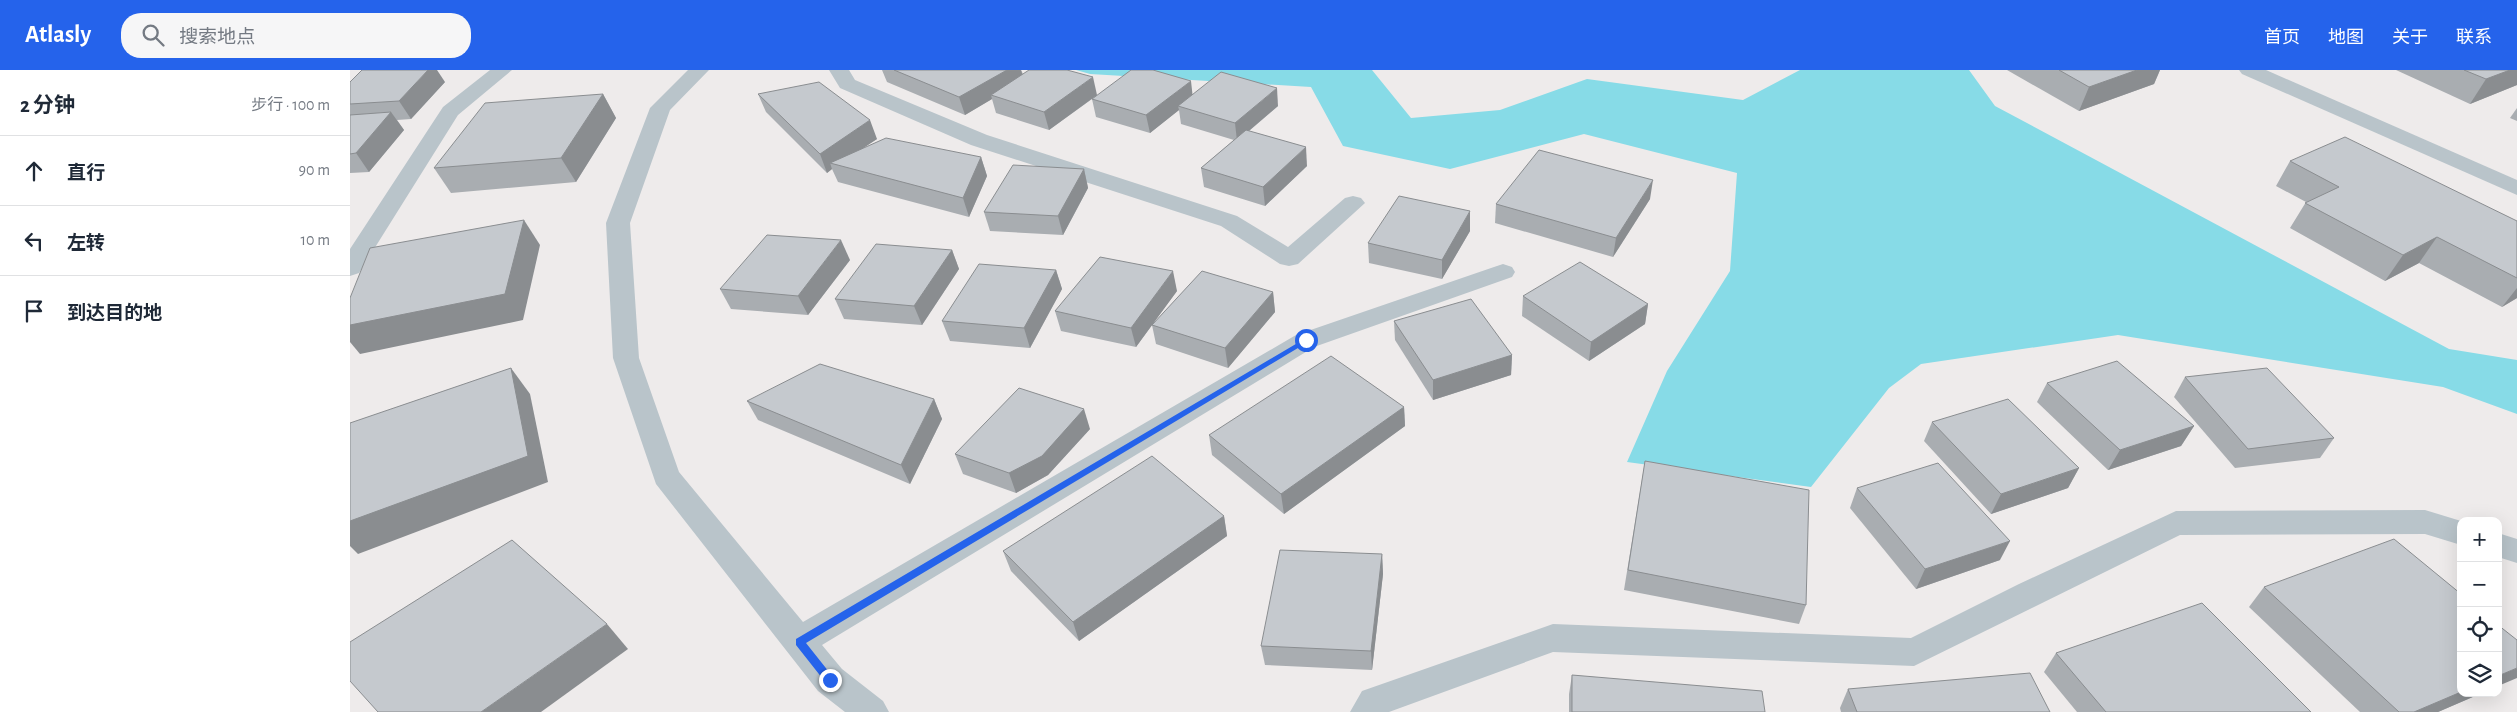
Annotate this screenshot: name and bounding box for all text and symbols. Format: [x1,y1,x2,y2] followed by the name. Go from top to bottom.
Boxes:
[121,13,471,58] search box
[139,21,167,49] icon: search
[25,23,91,47] text: Atlasly
[179,28,255,47] text: 搜索地点
[2264,29,2300,47] text: 首页
[2328,29,2364,47] text: 地图
[2392,29,2428,47] text: 关于
[2456,29,2492,47] text: 联系
[20,95,75,116] text: 2 分钟
[251,97,330,113] text: 步行 · 100 m
[20,157,48,185] icon: ahead
[299,162,330,178] text: 90 m
[67,164,105,183] text: 直行
[20,227,48,255] icon: left
[301,232,330,248] text: 10 m
[67,234,105,253] text: 左转
[20,297,48,325] icon: arrive
[67,304,162,323] text: 到达目的地
[1295,329,1318,352] route start
[2457,517,2502,697] map controls
[2457,517,2502,562] button: +
[2457,562,2502,607] button: −
[2457,607,2502,652] button: locate
[2457,652,2502,697] button: layers
[819,669,842,692] route end

